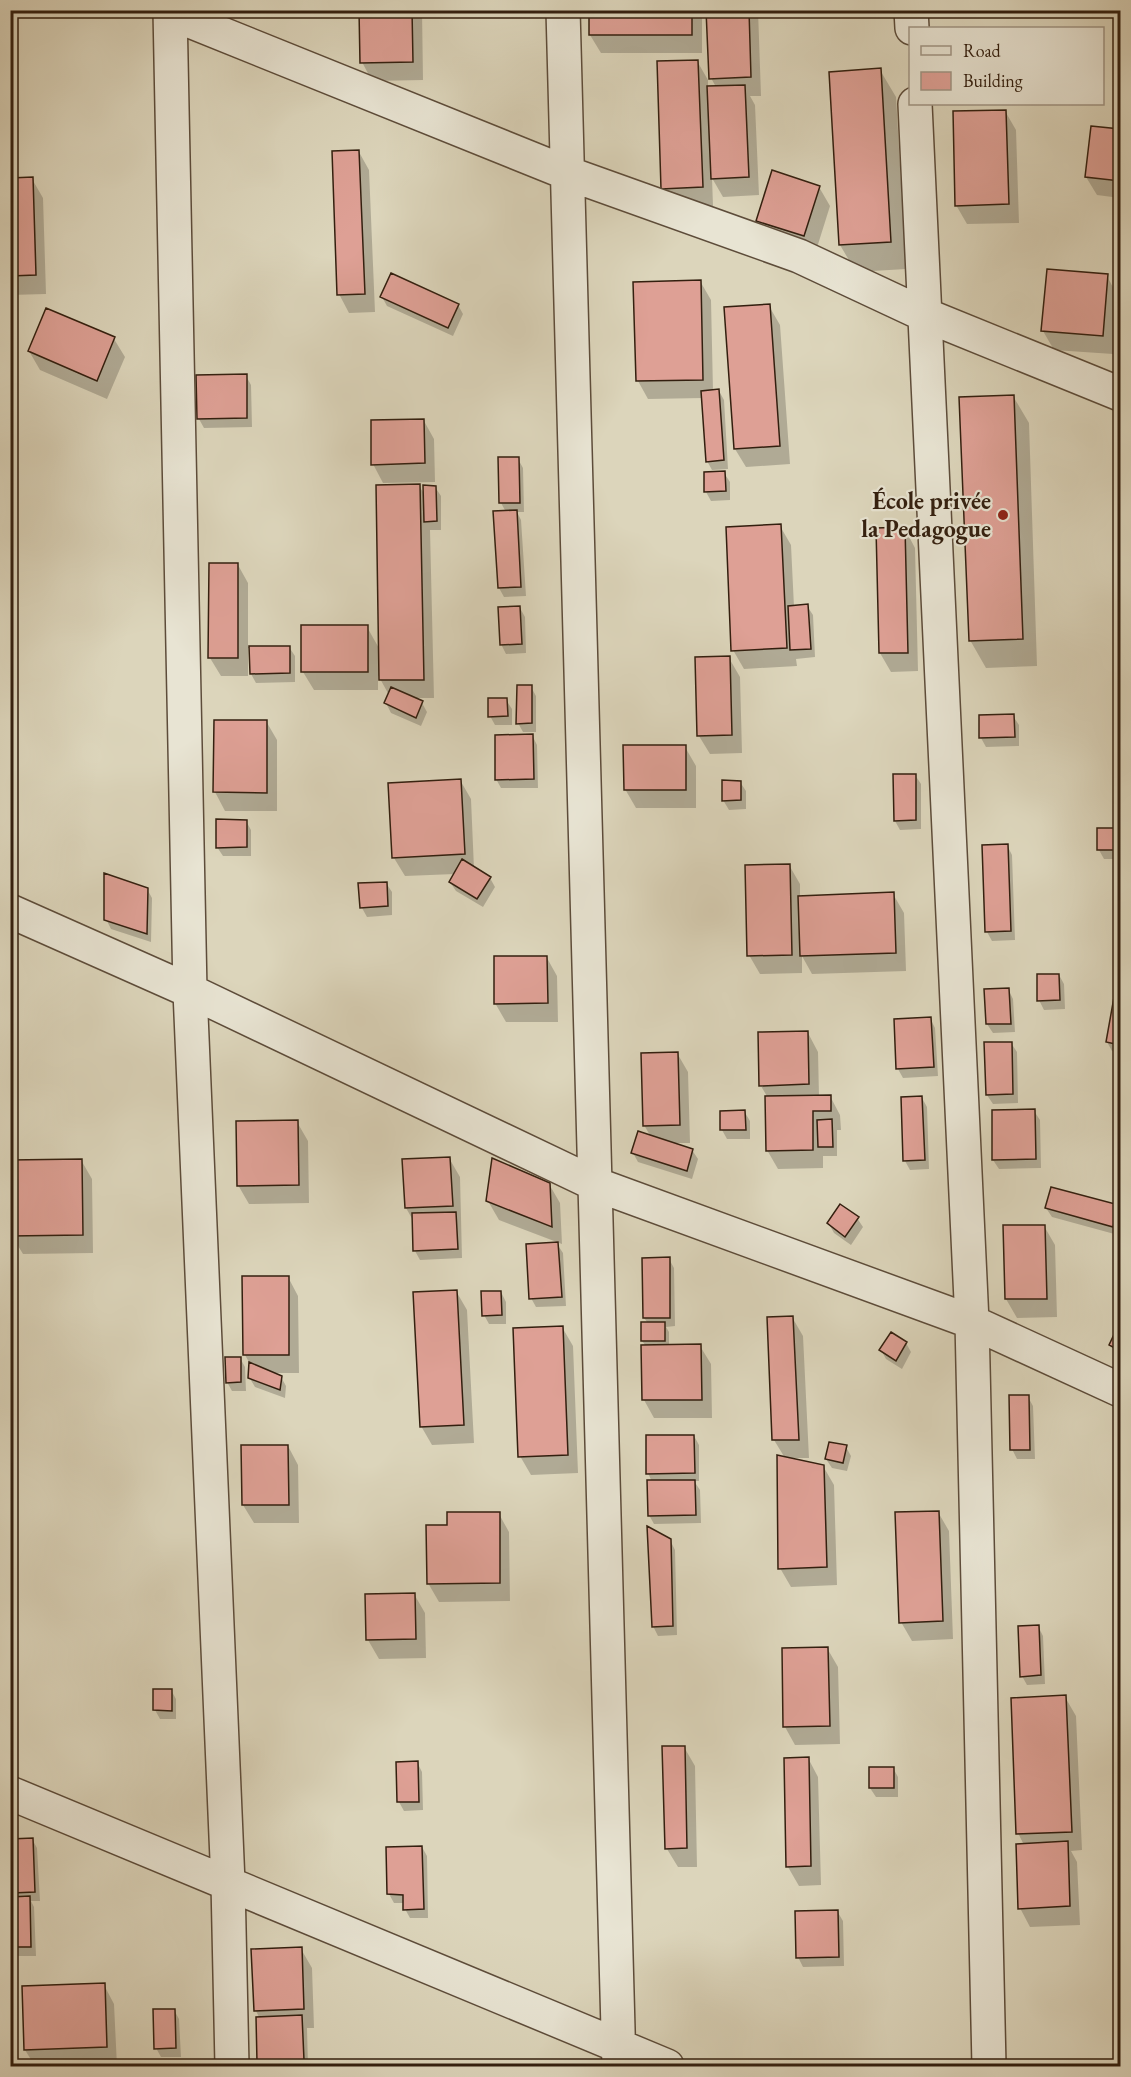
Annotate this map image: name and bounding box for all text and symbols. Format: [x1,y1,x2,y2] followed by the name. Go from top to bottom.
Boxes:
[909,27,1104,105] legend
[963,39,1002,62] text: Road
[963,69,1023,92] text: Building
[861,485,991,545] place label: École privée la Pedagogue
[996,508,1010,522] marker: École privée la Pedagogue

